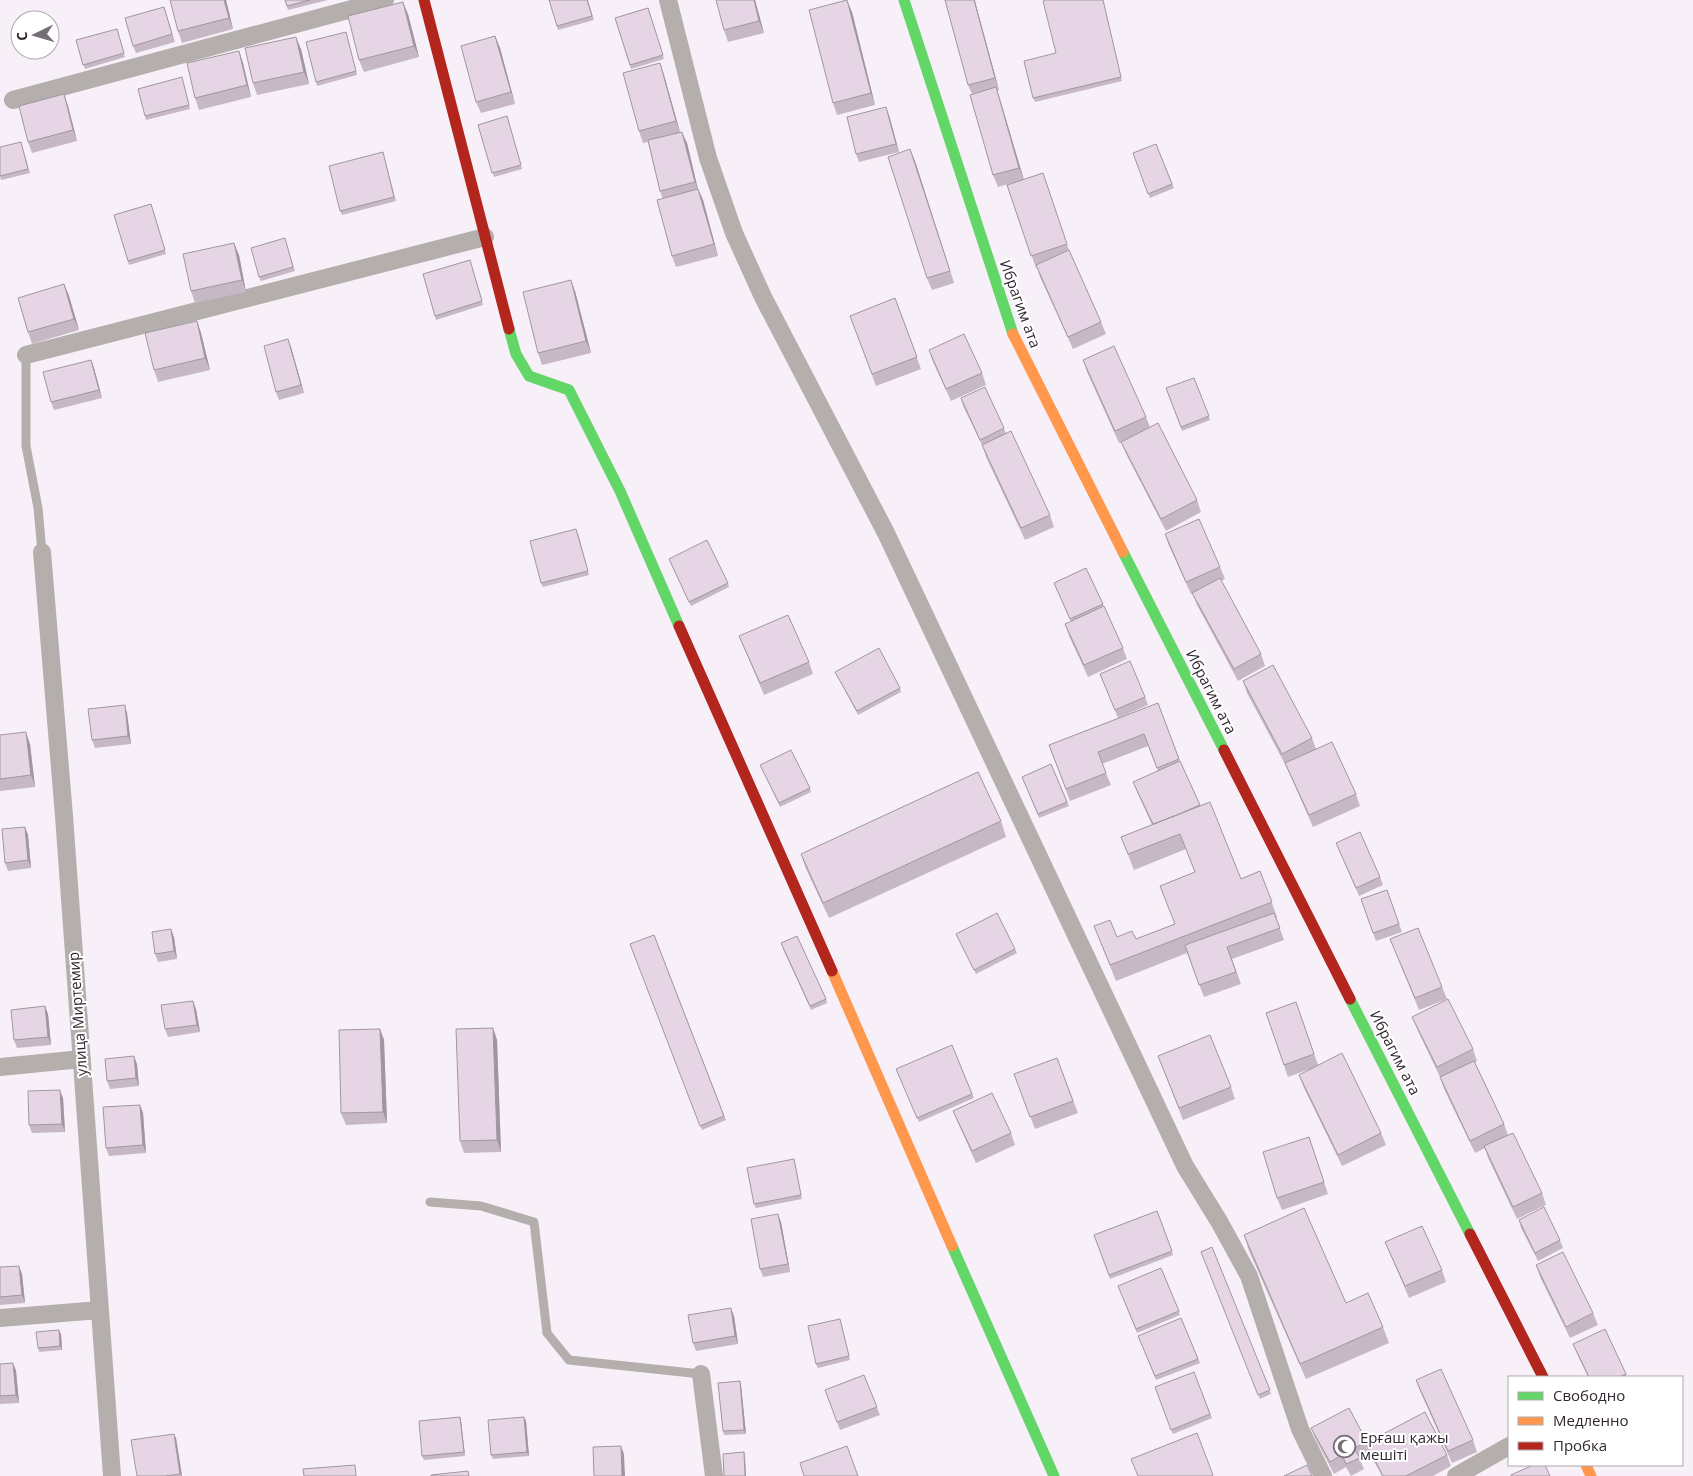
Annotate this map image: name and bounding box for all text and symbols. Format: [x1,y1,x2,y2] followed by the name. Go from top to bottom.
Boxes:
[10,10,60,60] north arrow
[12,31,31,41] text: С
[996,257,1046,351] street label: Ибрагим ата
[1182,646,1242,737] street label: Ибрагим ата
[63,951,91,1077] street label: улица Миртемир
[1366,1007,1426,1098] street label: Ибрагим ата
[1508,1376,1683,1466] legend
[1553,1385,1625,1405] text: Свободно
[1553,1410,1629,1430] text: Медленно
[1360,1427,1449,1464] place label: Ерғаш қажы мешіті
[1332,1435,1356,1459] mosque icon: Ерғаш қажы мешіті
[1553,1435,1607,1455] text: Пробка

